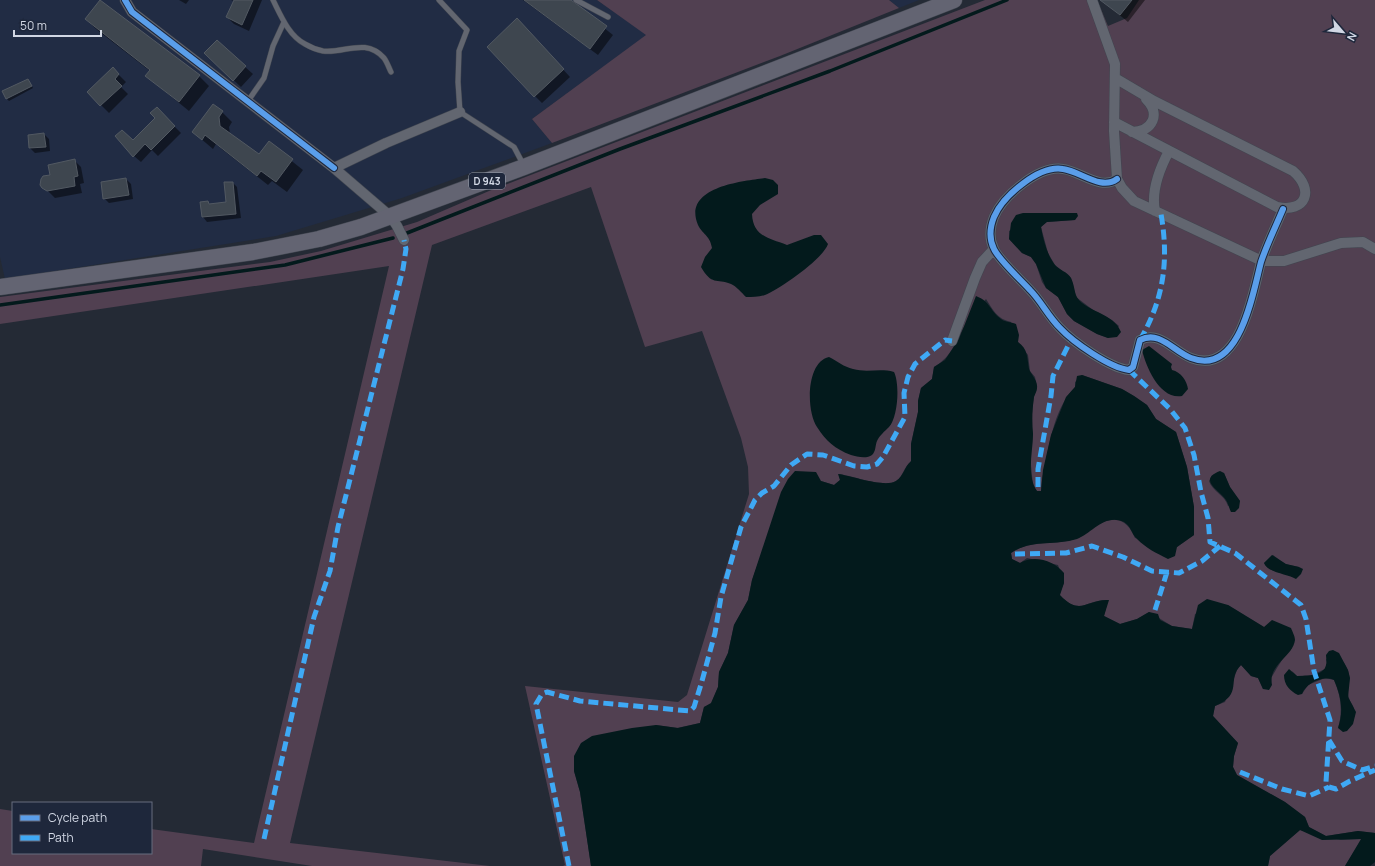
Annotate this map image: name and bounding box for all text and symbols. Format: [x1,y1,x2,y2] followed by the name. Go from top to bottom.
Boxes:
[14,12,101,38] scale bar
[1323,12,1363,52] north arrow
[20,17,47,34] text: 50 m
[1344,30,1361,44] text: N
[469,173,505,189] road number: D 943
[12,802,152,854] legend
[48,809,107,826] text: Cycle path
[48,829,74,846] text: Path

